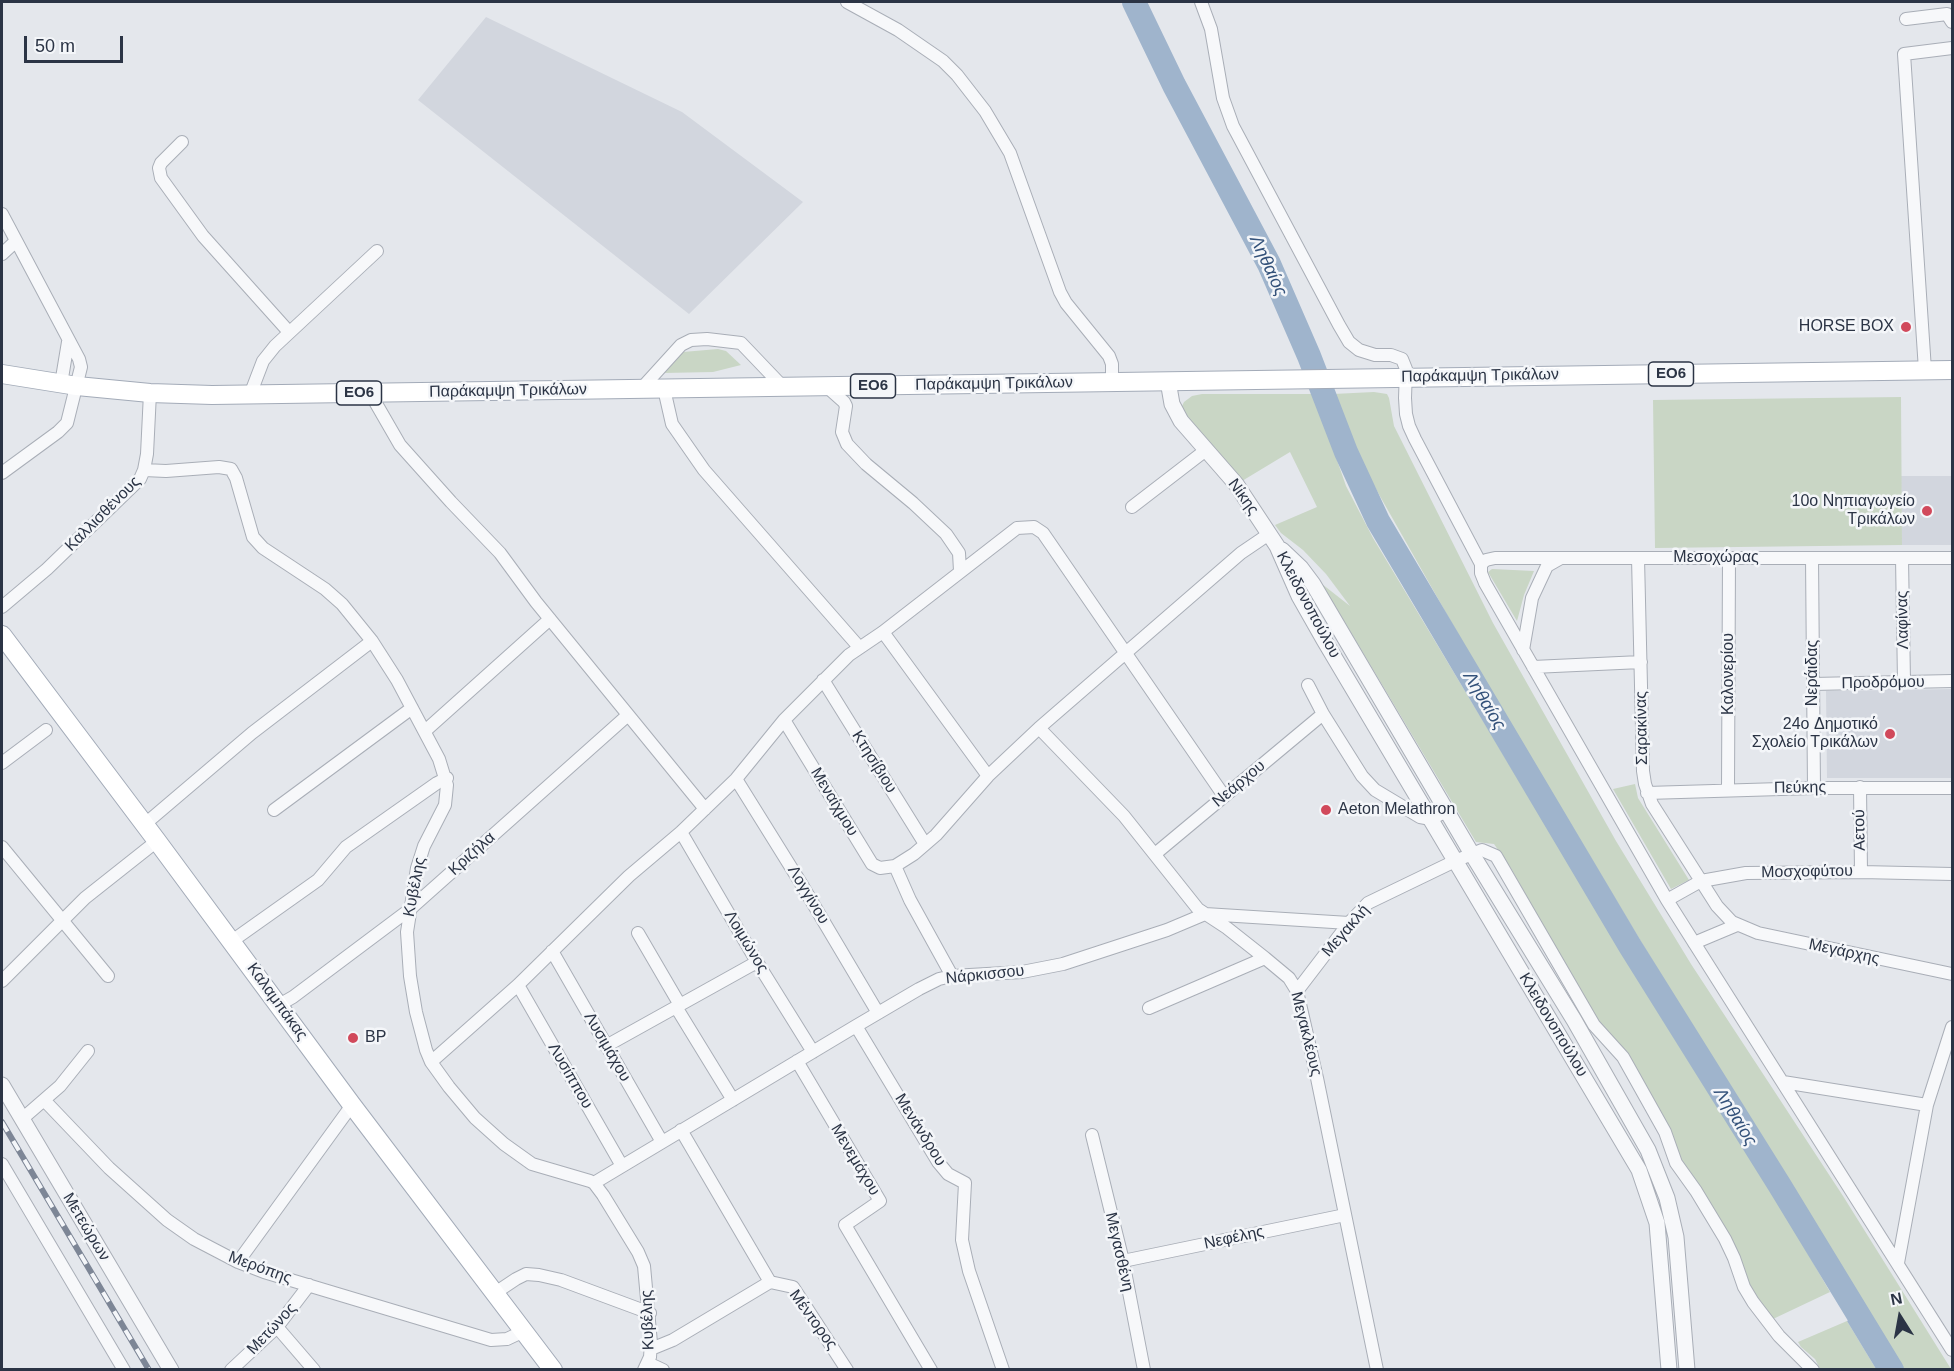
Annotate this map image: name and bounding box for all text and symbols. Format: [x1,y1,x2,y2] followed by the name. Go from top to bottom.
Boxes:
[27,24,126,62] scale bar
[35,36,75,56] text: 50 m
[1245,232,1291,300] water label: Ληθαίος
[1799,317,1894,337] place label: HORSE BOX
[1899,320,1913,334] marker: HORSE BOX
[1648,362,1694,386] road number: ΕΟ6
[1401,365,1559,387] street label: Παράκαμψη Τρικάλων
[915,373,1073,395] street label: Παράκαμψη Τρικάλων
[850,374,896,398] road number: ΕΟ6
[429,380,587,402] street label: Παράκαμψη Τρικάλων
[336,381,382,405] road number: ΕΟ6
[61,472,145,556] street label: Καλλισθένους
[1224,475,1262,519] street label: Νίκης
[1791,492,1915,530] place label: 10ο Νηπιαγωγείο Τρικάλων
[1920,504,1934,518] marker: 10ο Νηπιαγωγείο Τρικάλων
[1673,548,1759,568] street label: Μεσοχώρας
[1272,549,1344,661] street label: Κλειδονοπούλου
[1893,590,1913,650] street label: Λαφίνας
[1719,633,1739,715] street label: Καλονερίου
[1803,640,1823,706] street label: Νεράιδας
[1458,668,1510,734] water label: Ληθαίος
[1841,673,1925,693] street label: Προδρόμου
[1632,691,1652,765] street label: Σαρακίνας
[1752,715,1878,753] place label: 24ο Δημοτικό Σχολείο Τρικάλων
[847,727,901,797] street label: Κτησίβιου
[1883,727,1897,741] marker: 24ο Δημοτικό Σχολείο Τρικάλων
[1209,757,1269,811] street label: Νεάρχου
[806,764,862,840] street label: Μεναίχμου
[1774,778,1826,798] street label: Πεύκης
[1338,800,1455,820] place label: Aeton Melathron
[1319,803,1333,817] marker: Aeton Melathron
[1850,809,1870,851] street label: Αετού
[445,828,499,880] street label: Κριζήλα
[400,856,430,918] street label: Κυβέλης
[783,862,833,928] street label: Λογγίνου
[1761,862,1853,882] street label: Μοσχοφύτου
[1318,901,1374,961] street label: Μεγακλή
[720,907,772,977] street label: Λοιμώνος
[1807,935,1881,969] street label: Μεγάρχης
[243,960,311,1044] street label: Καλαμπάκας
[945,961,1025,989] street label: Νάρκισσου
[1514,970,1592,1080] street label: Κλειδονοπούλου
[1286,990,1326,1078] street label: Μεγακλέους
[579,1009,635,1085] street label: Λυσιμάχου
[365,1028,386,1048] place label: BP
[346,1031,360,1045] marker: BP
[544,1040,596,1112] street label: Λυσίππου
[1709,1084,1761,1150] water label: Ληθαίος
[890,1090,950,1170] street label: Μενάνδρου
[826,1121,884,1199] street label: Μενεμάχου
[58,1189,114,1265] street label: Μετεώρων
[1101,1211,1137,1293] street label: Μεγασθένη
[1202,1222,1266,1254] street label: Νεφέλης
[226,1248,294,1288] street label: Μερόπης
[785,1286,841,1354] street label: Μέντορος
[1870,1287,1930,1347] north arrow
[637,1289,659,1351] street label: Κυβέλης
[1889,1289,1904,1308] text: N
[243,1299,301,1359] street label: Μετώνος

